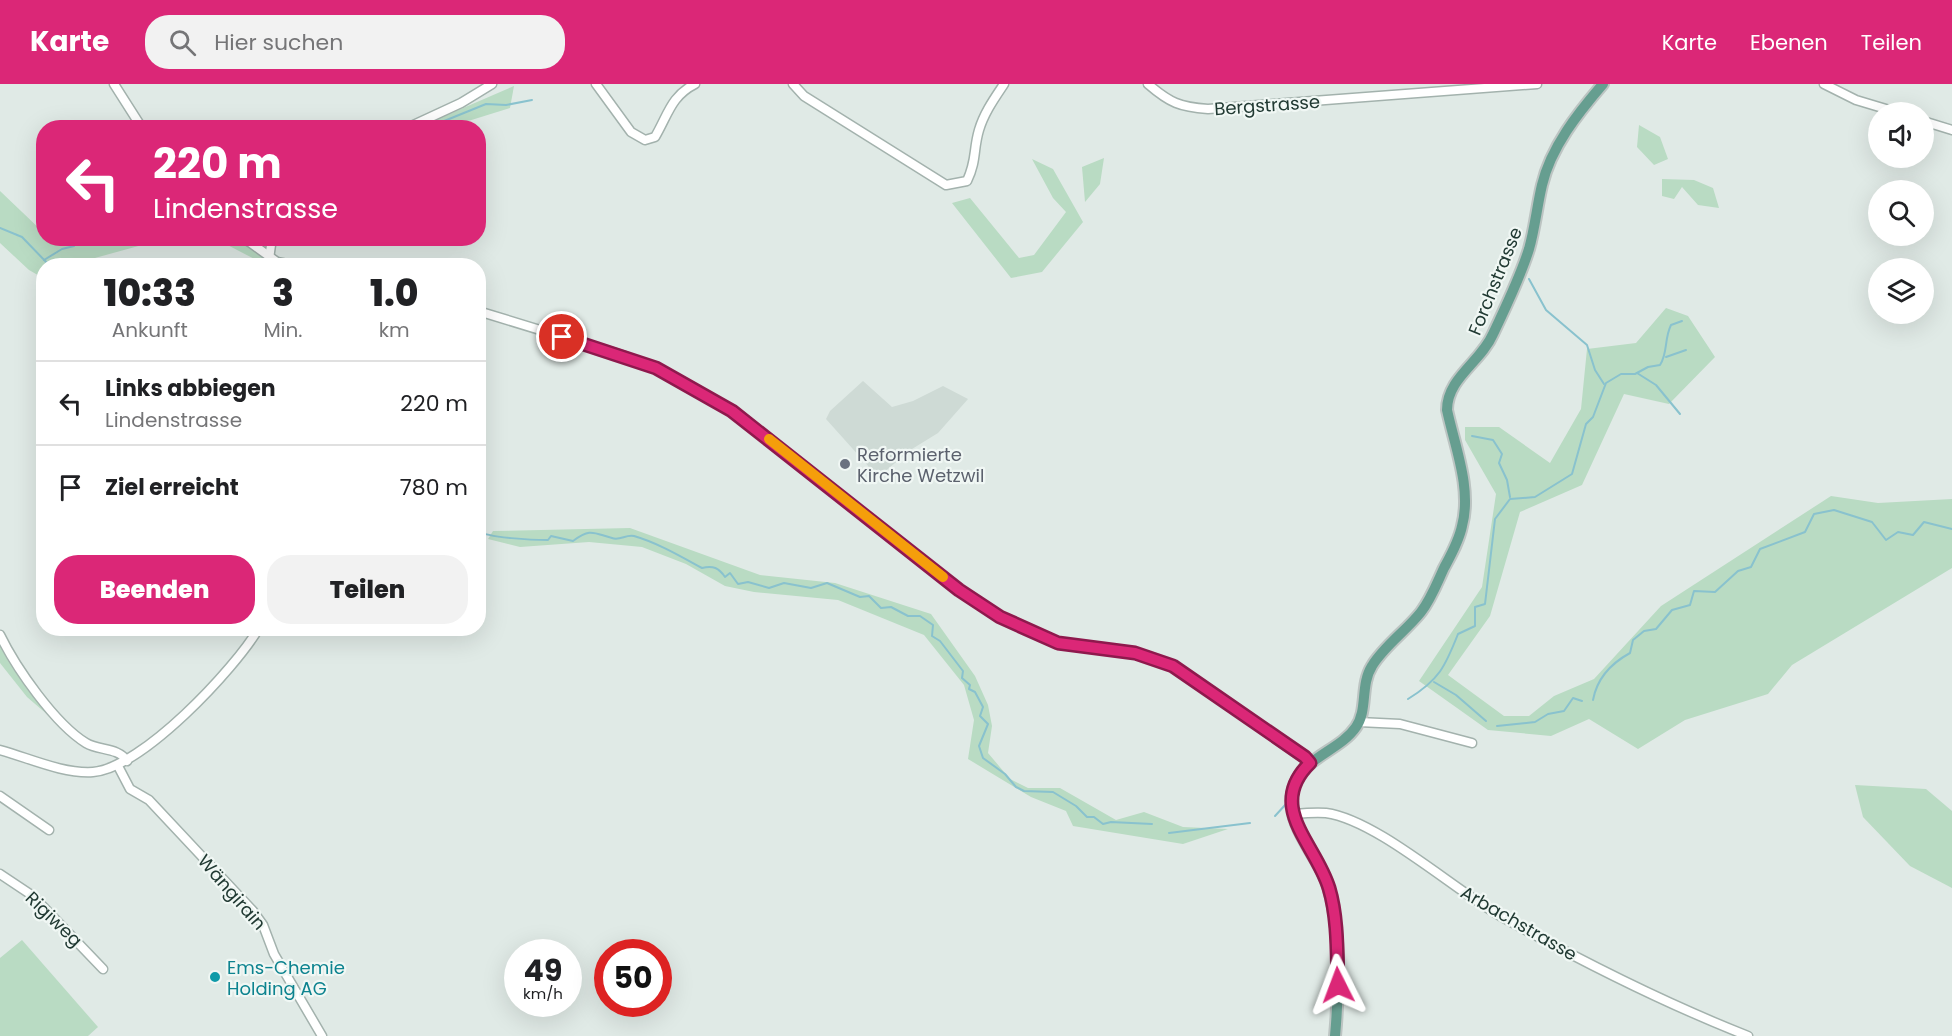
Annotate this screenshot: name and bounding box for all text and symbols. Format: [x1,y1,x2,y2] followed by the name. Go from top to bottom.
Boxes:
[145,15,565,69] search box
[30,22,109,61] text: Karte
[166,26,199,59] icon: search
[214,27,343,58] text: Hier suchen
[1662,28,1717,57] text: Karte
[1750,28,1828,57] text: Ebenen
[1861,28,1922,57] text: Teilen
[1213,89,1321,121] street label: Bergstrasse
[1868,102,1934,324] map controls
[1868,102,1934,168] button: sound
[153,134,282,193] text: 220 m
[54,144,132,222] icon: left
[1868,180,1934,246] button: search
[153,190,338,227] text: Lindenstrasse
[1462,223,1528,339] street label: Forchstrasse
[1868,258,1934,324] button: layers
[104,268,196,319] text: 10:33
[272,268,294,319] text: 3
[370,268,418,319] text: 1.0
[536,311,587,362] pin
[112,316,188,344] text: Ankunft
[263,316,303,344] text: Min.
[379,316,410,344] text: km
[545,320,578,353] icon: arrive
[105,373,276,404] text: Links abbiegen
[54,387,87,420] icon: left
[400,388,468,419] text: 220 m
[105,406,242,434] text: Lindenstrasse
[857,442,984,488] place label: Reformierte Kirche Wetzwil
[838,457,852,471] marker: Reformierte Kirche Wetzwil
[54,471,87,504] icon: arrive
[105,472,239,503] text: Ziel erreicht
[400,472,468,503] text: 780 m
[54,555,255,624] button: Beenden
[267,555,468,624] button: Teilen
[192,849,272,935] street label: Wängirain
[1456,880,1582,966] street label: Arbachstrasse
[20,886,88,952] street label: Rigiweg
[594,939,672,1017] speed limit sign: 50
[524,949,562,992] text: 49
[1306,953,1370,1017] position arrow
[227,955,345,1001] place label: Ems-Chemie Holding AG
[208,970,222,984] marker: Ems-Chemie Holding AG
[523,983,563,1004] text: km/h

